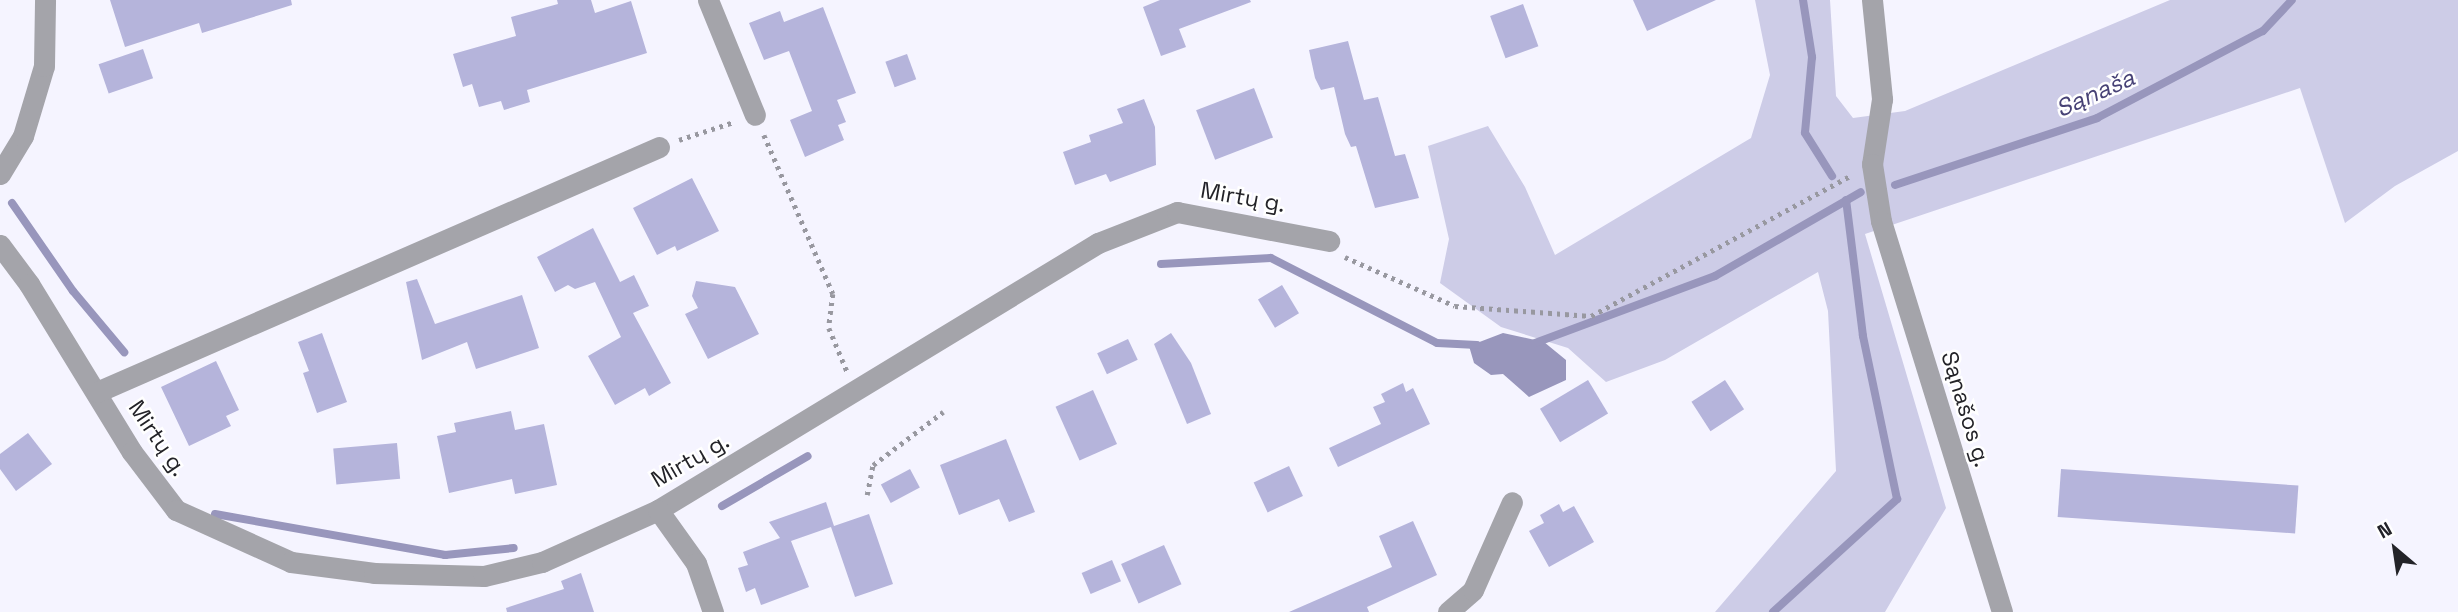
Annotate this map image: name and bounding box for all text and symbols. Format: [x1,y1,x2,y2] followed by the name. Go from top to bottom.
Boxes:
[2051,63,2139,123] water label: Sąnaša
[1199,176,1287,218] street label: Mirtų g.
[1935,348,1997,470] street label: Sąnašos g.
[123,395,193,481] street label: Mirtų g.
[646,427,734,493] street label: Mirtų g.
[2360,514,2430,584] north arrow
[2373,516,2396,544] text: N

